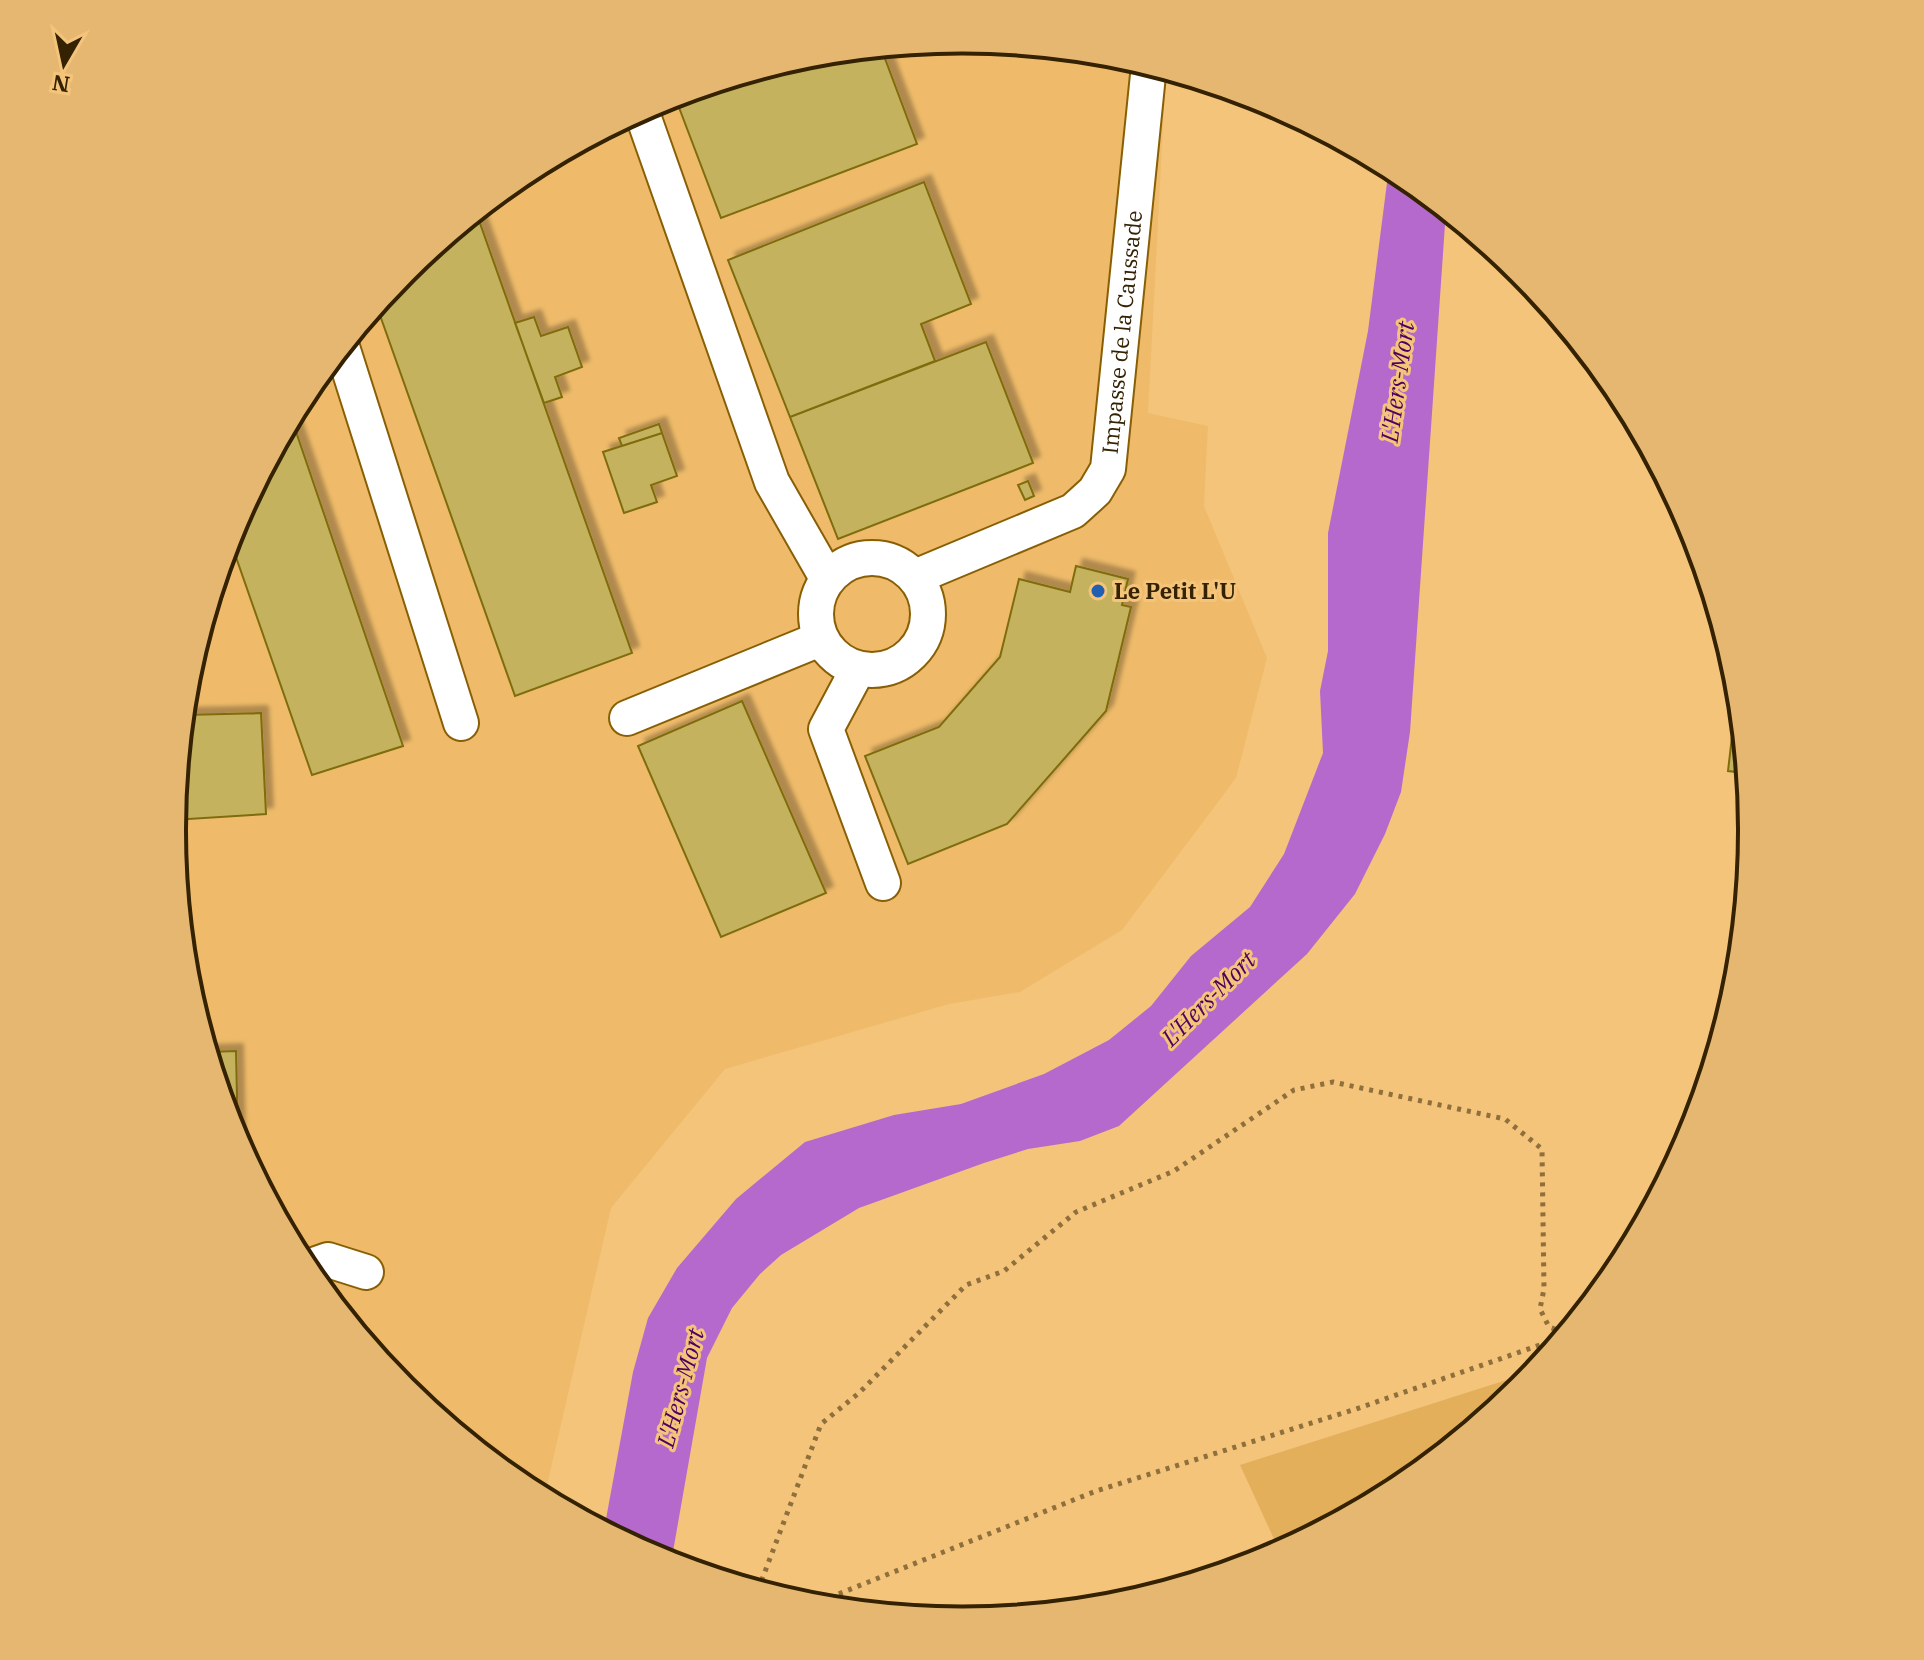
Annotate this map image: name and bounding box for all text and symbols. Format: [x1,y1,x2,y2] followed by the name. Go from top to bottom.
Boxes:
[24,24,104,104] north arrow
[50,69,72,100] text: N
[1095,209,1148,455] street label: Impasse de la Caussade
[1373,318,1422,445] water label: L'Hers-Mort
[1114,576,1236,605] place label: Le Petit L'U
[1089,582,1107,600] marker: Le Petit L'U
[1153,943,1264,1053] water label: L'Hers-Mort
[649,1323,712,1452] water label: L'Hers-Mort

